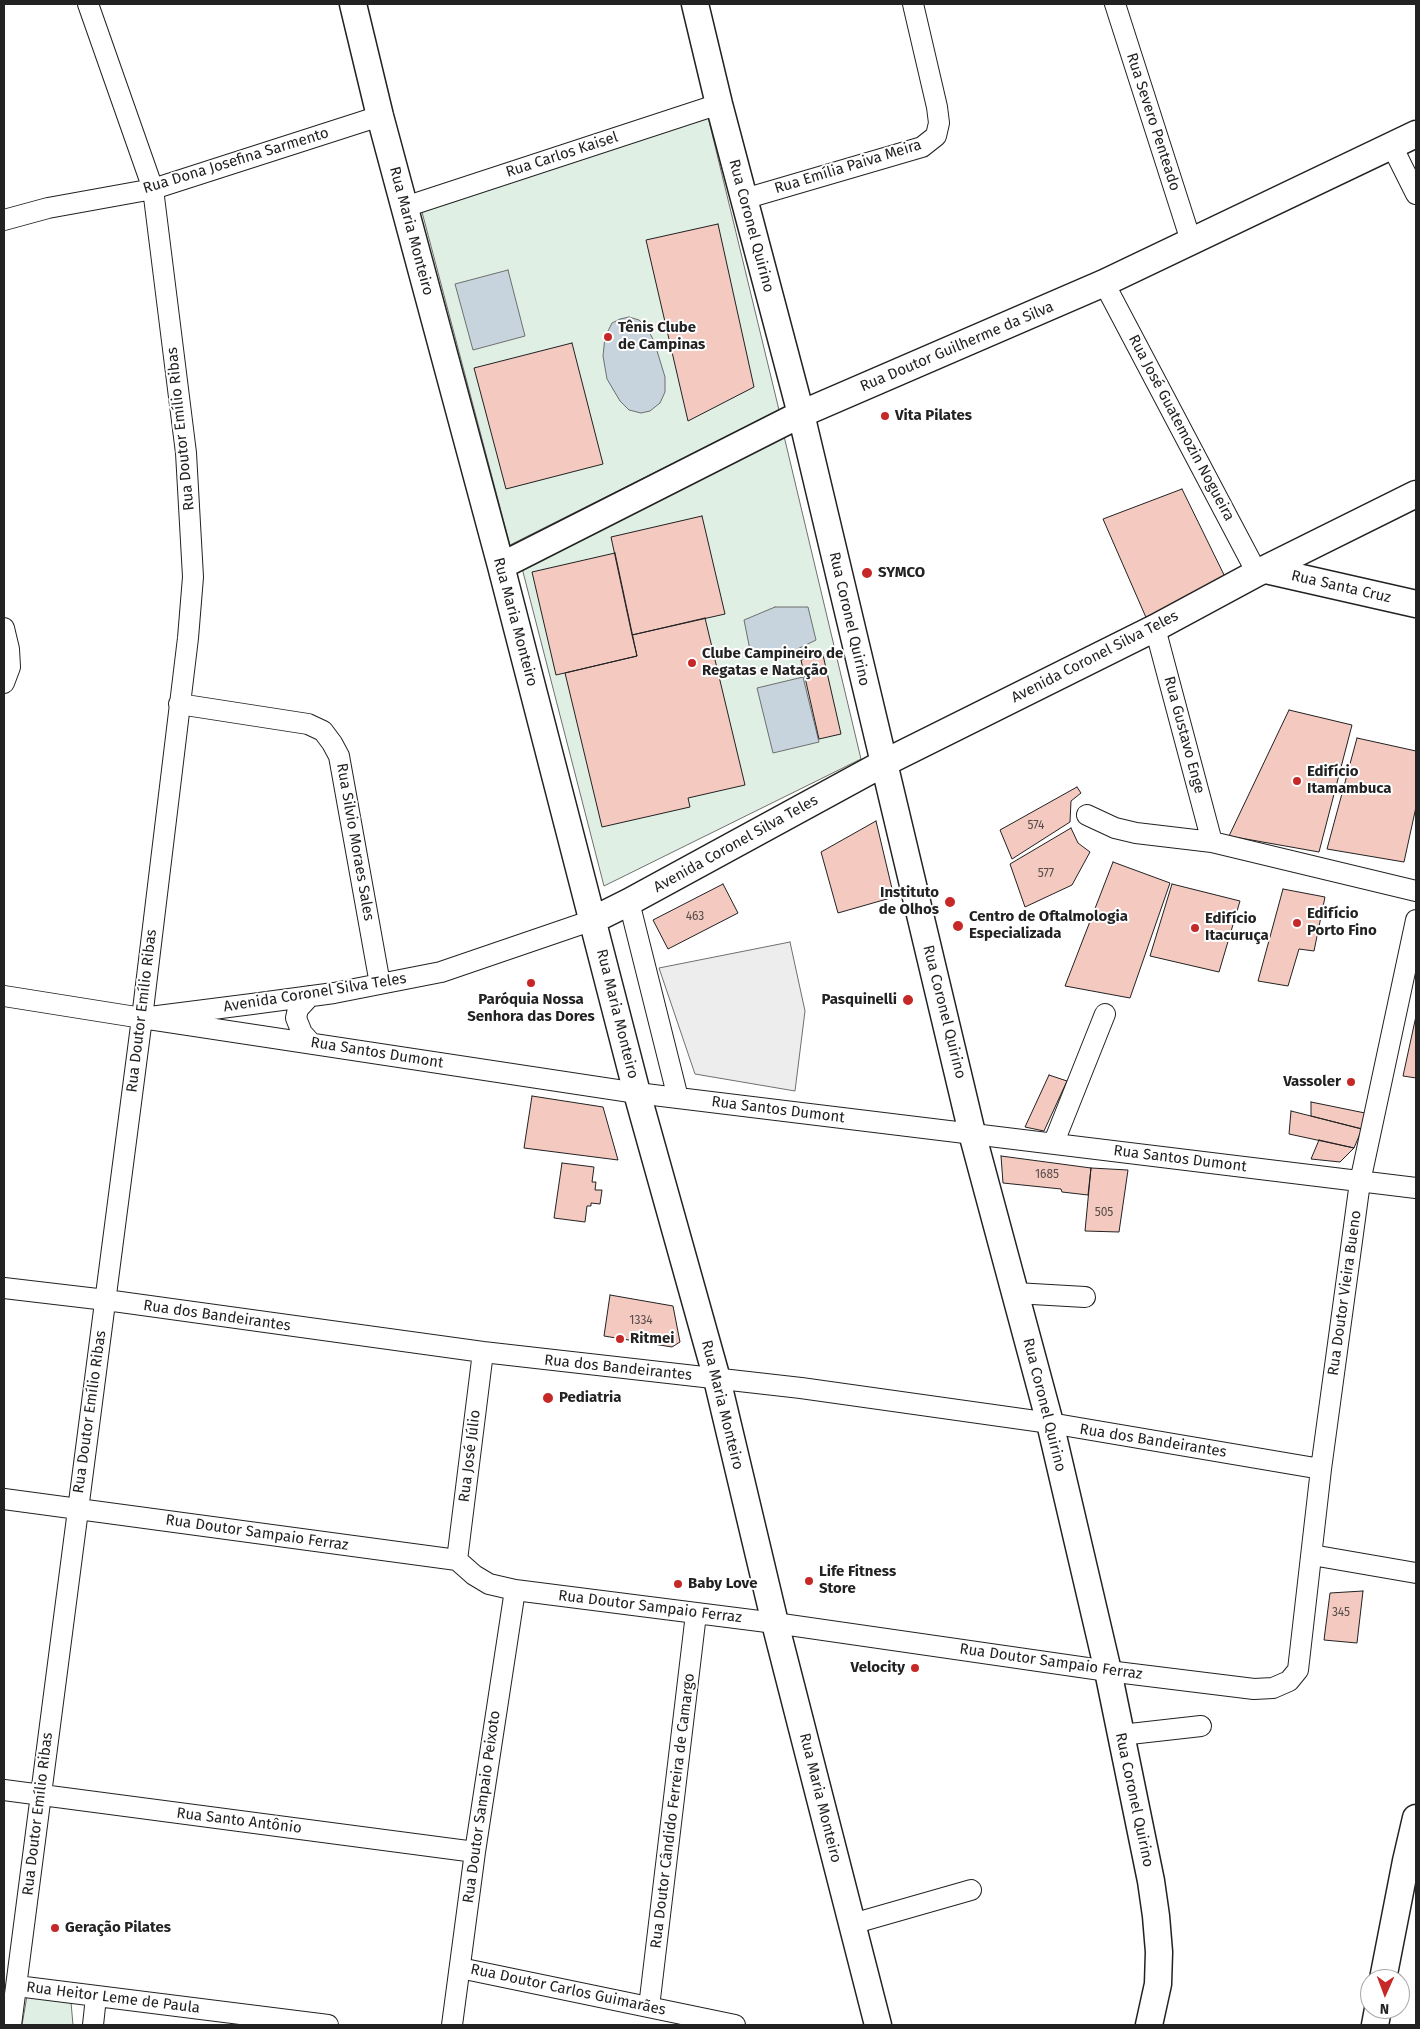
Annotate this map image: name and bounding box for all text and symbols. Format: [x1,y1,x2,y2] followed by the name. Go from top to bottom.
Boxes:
[1122,51,1184,193] street label: Rua Severo Penteado
[141,124,331,198] street label: Rua Dona Josefina Sarmento
[504,128,620,182] street label: Rua Carlos Kaisel
[772,136,924,198] street label: Rua Emília Paiva Meira
[725,157,777,295] street label: Rua Coronel Quirino
[385,165,437,297] street label: Rua Maria Monteiro
[858,298,1056,396] street label: Rua Doutor Guilherme da Silva
[618,319,705,354] place label: Tênis Clube de Campinas
[602,331,614,343] marker: Tênis Clube de Campinas
[1124,332,1238,524] street label: Rua José Guatemozin Nogueira
[163,346,199,512] street label: Rua Doutor Emílio Ribas
[895,407,972,425] place label: Vita Pilates
[879,410,891,422] marker: Vita Pilates
[825,550,873,688] street label: Rua Coronel Quirino
[489,556,541,688] street label: Rua Maria Monteiro
[878,564,925,582] place label: SYMCO
[860,566,874,580] marker: SYMCO
[1289,567,1393,607] street label: Rua Santa Cruz
[1008,607,1182,707] street label: Avenida Coronel Silva Teles
[702,645,843,680] place label: Clube Campineiro de Regatas e Natação
[686,657,698,669] marker: Clube Campineiro de Regatas e Natação
[1160,674,1208,796] street label: Rua Gustavo Enge
[332,762,378,922] street label: Rua Silvio Moraes Sales
[1307,763,1392,798] place label: Edifício Itamambuca
[1291,775,1303,787] marker: Edifício Itamambuca
[651,791,821,897] street label: Avenida Coronel Silva Teles
[1028,819,1044,833] house number: 574
[1038,867,1054,881] house number: 577
[879,884,939,919] place label: Instituto de Olhos
[943,895,957,909] marker: Instituto de Olhos
[1307,905,1377,940] place label: Edifício Porto Fino
[969,908,1128,943] place label: Centro de Oftalmologia Especializada
[686,910,704,924] house number: 463
[1205,910,1269,945] place label: Edifício Itacuruça
[1291,917,1303,929] marker: Edifício Porto Fino
[951,919,965,933] marker: Centro de Oftalmologia Especializada
[1189,922,1201,934] marker: Edifício Itacuruça
[123,928,161,1094] street label: Rua Doutor Emílio Ribas
[919,943,969,1081] street label: Rua Coronel Quirino
[592,947,642,1081] street label: Rua Maria Monteiro
[222,970,408,1016] street label: Avenida Coronel Silva Teles
[525,977,537,989] marker: Paróquia Nossa Senhora das Dores
[467,991,595,1026] place label: Paróquia Nossa Senhora das Dores
[822,991,897,1009] place label: Pasquinelli
[901,993,915,1007] marker: Pasquinelli
[309,1034,445,1072] street label: Rua Santos Dumont
[1283,1073,1341,1091] place label: Vassoler
[1345,1076,1357,1088] marker: Vassoler
[710,1093,846,1127] street label: Rua Santos Dumont
[1112,1142,1248,1176] street label: Rua Santos Dumont
[1035,1168,1059,1182] house number: 1685
[1095,1206,1113,1220] house number: 505
[1324,1209,1366,1377] street label: Rua Doutor Vieira Bueno
[142,1297,292,1335] street label: Rua dos Bandeirantes
[629,1314,653,1328] house number: 1334
[70,1329,110,1495] street label: Rua Doutor Emílio Ribas
[630,1330,674,1348] place label: Ritmei
[614,1333,626,1345] marker: Ritmei
[1019,1336,1069,1474] street label: Rua Coronel Quirino
[697,1338,747,1472] street label: Rua Maria Monteiro
[543,1351,693,1385] street label: Rua dos Bandeirantes
[559,1389,622,1407] place label: Pediatria
[541,1391,555,1405] marker: Pediatria
[455,1409,485,1503] street label: Rua José Júlio
[1078,1420,1228,1462] street label: Rua dos Bandeirantes
[164,1511,350,1555] street label: Rua Doutor Sampaio Ferraz
[819,1563,896,1598] place label: Life Fitness Store
[688,1575,757,1593] place label: Baby Love
[803,1575,815,1587] marker: Life Fitness Store
[672,1578,684,1590] marker: Baby Love
[557,1587,743,1627] street label: Rua Doutor Sampaio Ferraz
[1332,1606,1350,1620] house number: 345
[958,1640,1144,1684] street label: Rua Doutor Sampaio Ferraz
[851,1659,905,1677] place label: Velocity
[909,1662,921,1674] marker: Velocity
[647,1672,699,1950] street label: Rua Doutor Cândido Ferreira de Camargo
[460,1709,504,1905] street label: Rua Doutor Sampaio Peixoto
[19,1731,57,1897] street label: Rua Doutor Emílio Ribas
[795,1731,845,1865] street label: Rua Maria Monteiro
[1111,1731,1157,1869] street label: Rua Coronel Quirino
[175,1804,303,1838] street label: Rua Santo Antônio
[65,1919,171,1937] place label: Geração Pilates
[49,1922,61,1934] marker: Geração Pilates
[469,1960,667,2020] street label: Rua Doutor Carlos Guimarães
[1360,1969,1410,2019] north arrow
[25,1978,201,2018] street label: Rua Heitor Leme de Paula
[1380,2000,1389,2017] text: N

